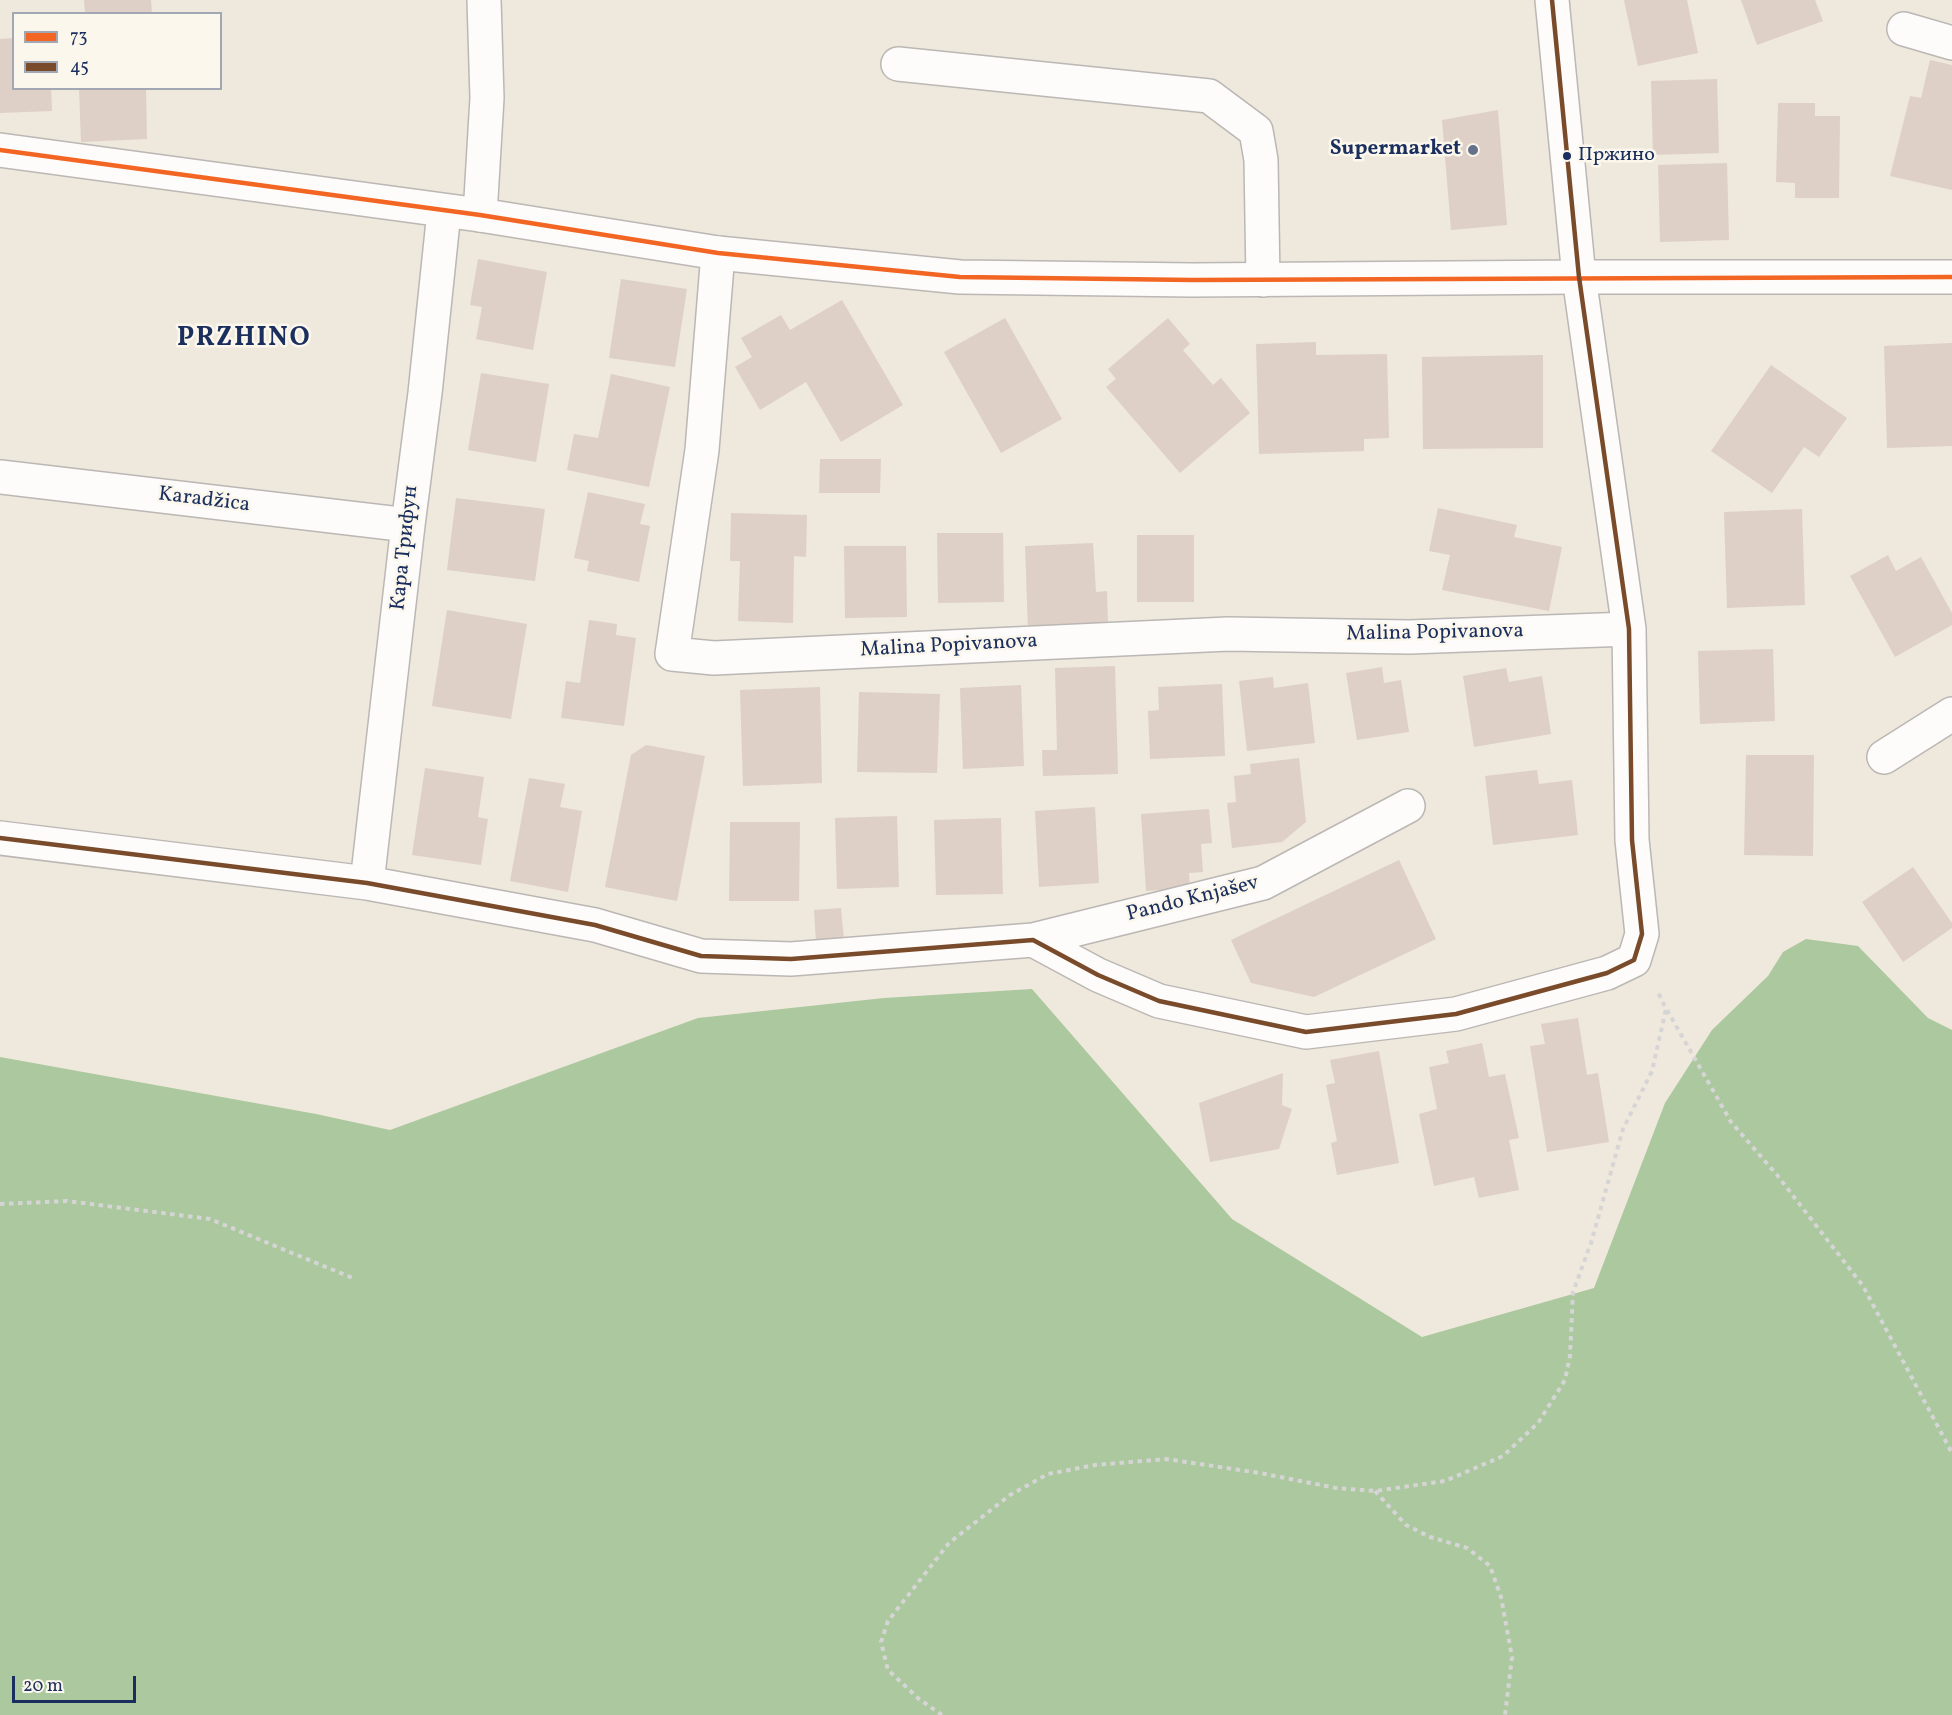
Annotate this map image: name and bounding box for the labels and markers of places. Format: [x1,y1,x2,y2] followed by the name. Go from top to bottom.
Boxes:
[1330,137,1461,163] place label: Supermarket
[1466,143,1480,157] marker: Supermarket
[1578,144,1655,168] place label: Пржино
[1561,150,1573,162] marker: Пржино

